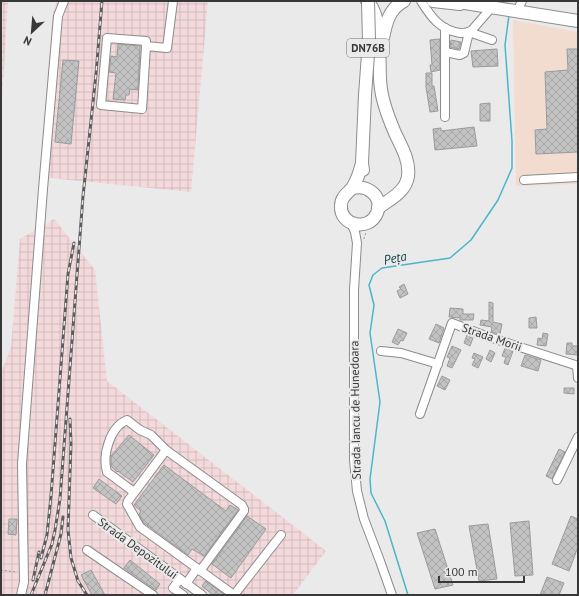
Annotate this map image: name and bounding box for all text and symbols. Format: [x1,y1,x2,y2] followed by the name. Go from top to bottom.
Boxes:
[12,12,52,52] north arrow
[21,33,34,49] text: N
[347,39,389,57] road number: DN76B
[382,247,409,269] water label: Peța
[460,320,524,354] street label: Strada Morii
[346,340,364,480] street label: Strada Iancu de Hunedoara
[95,514,181,582] street label: Strada Depozitului
[439,558,524,584] scale bar
[445,564,478,579] text: 100 m

